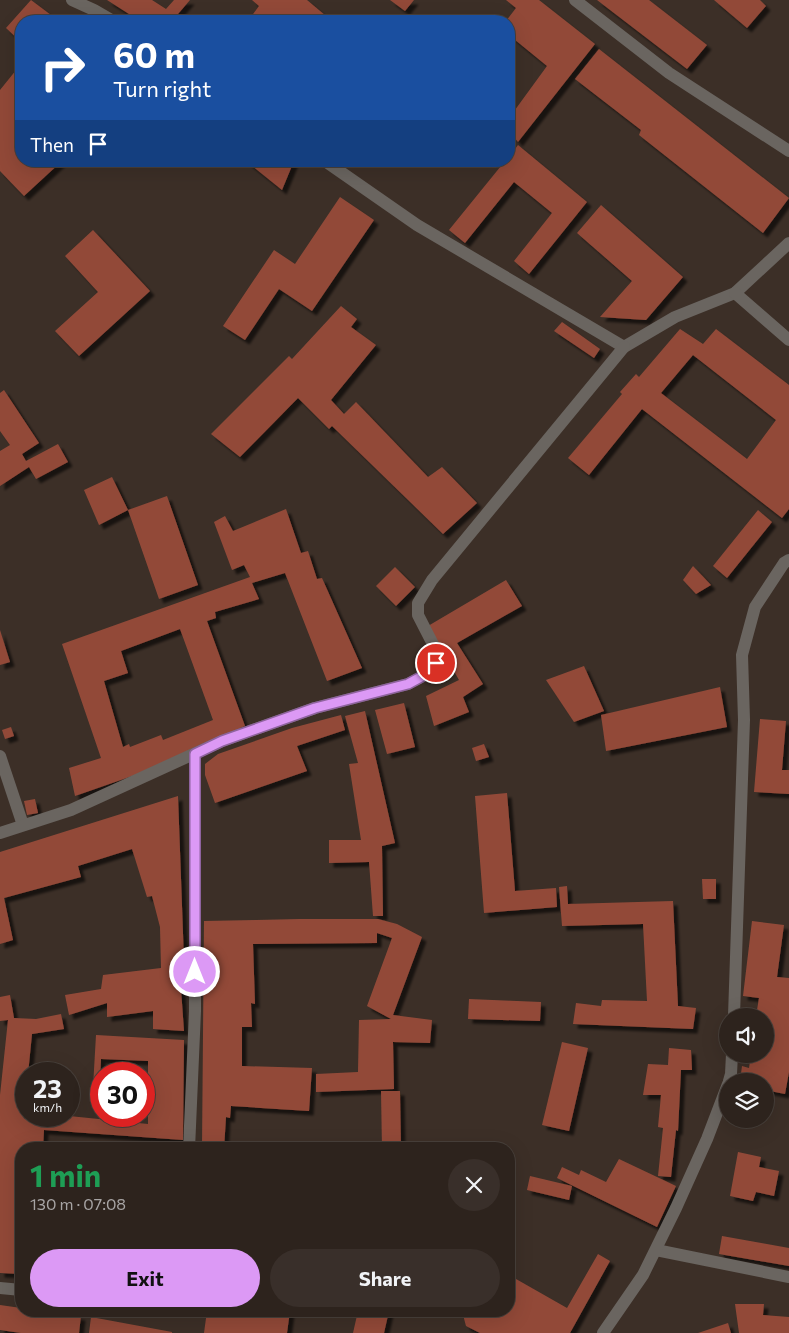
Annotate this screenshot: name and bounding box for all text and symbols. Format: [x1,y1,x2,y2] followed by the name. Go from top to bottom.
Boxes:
[113,32,195,75] text: 60 m
[30,35,95,100] icon: right
[113,75,211,102] text: Turn right
[84,130,112,158] icon: arrive
[30,133,74,156] text: Then
[415,642,457,684] pin
[422,649,450,677] icon: arrive
[168,945,220,997] position arrow
[719,1008,774,1128] map controls
[719,1008,774,1063] button: sound
[90,1062,155,1127] speed limit sign: 30
[33,1073,62,1103] text: 23
[719,1073,774,1128] button: layers
[33,1100,62,1114] text: km/h
[30,1156,101,1193] text: 1 min
[448,1159,500,1211] button: close
[30,1194,126,1213] text: 130 m · 07:08
[30,1249,260,1307] button: Exit
[270,1249,500,1307] button: Share

